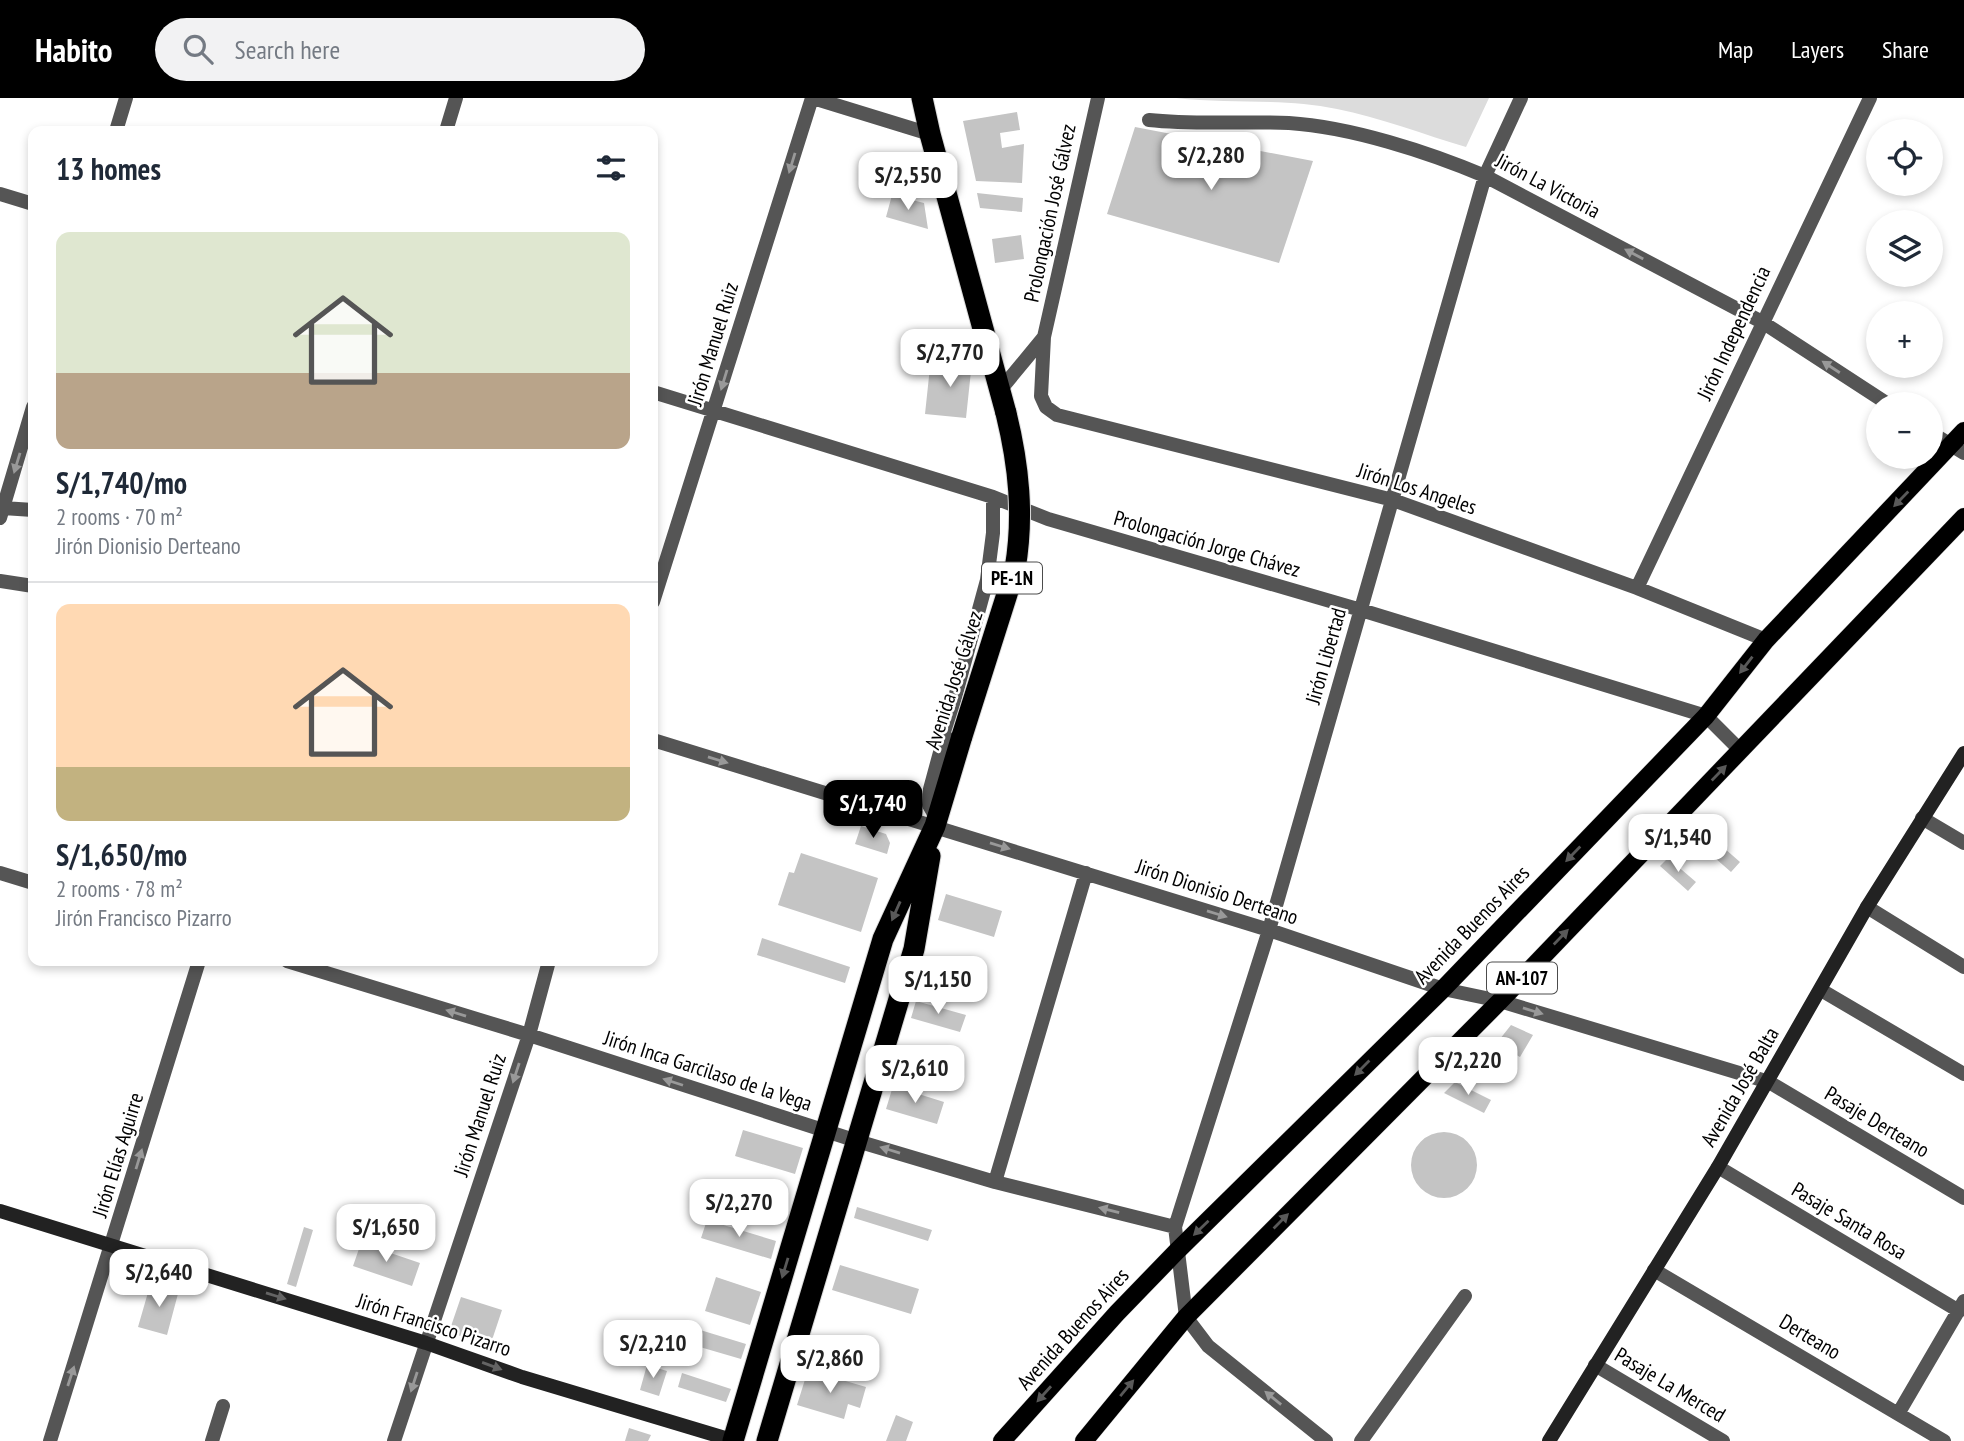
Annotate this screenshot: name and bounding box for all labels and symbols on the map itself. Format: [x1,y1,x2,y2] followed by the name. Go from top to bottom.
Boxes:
[1017,121,1082,304] street label: Prolongación José Gálvez
[1146,132,1276,192] pin: S/2,280
[1491,146,1605,224] street label: Jirón La Victoria
[843,152,973,212] pin: S/2,550
[786,153,797,174] one-way arrow
[1623,249,1643,261] one-way arrow
[1690,262,1776,405] street label: Jirón Independencia
[681,279,744,410] street label: Jirón Manuel Ruiz
[885,330,1015,389] pin: S/2,770
[1822,360,1840,374] one-way arrow
[718,370,728,391] one-way arrow
[11,452,21,473] one-way arrow
[1353,456,1480,520] street label: Jirón Los Angeles
[1893,490,1909,507] one-way arrow
[1111,504,1303,583] street label: Prolongación Jorge Chávez
[982,562,1042,593] road number: PE-1N
[1299,605,1352,708] street label: Jirón Libertad
[918,607,989,753] street label: Avenida José Gálvez
[1739,657,1754,674] one-way arrow
[708,755,729,765] one-way arrow
[1710,765,1726,782] one-way arrow
[808,780,938,840] pin: S/1,740
[1613,814,1743,874] pin: S/1,540
[990,842,1011,852] one-way arrow
[1565,845,1582,862] one-way arrow
[1132,852,1302,930] street label: Jirón Dionisio Derteano
[1408,860,1535,990] street label: Avenida Buenos Aires
[890,901,902,921] one-way arrow
[1207,909,1228,919] one-way arrow
[1553,929,1569,946] one-way arrow
[873,956,1003,1016] pin: S/1,150
[1487,962,1557,993] road number: AN-107
[1522,1006,1543,1016] one-way arrow
[445,1007,466,1017] one-way arrow
[1694,1022,1785,1151] street label: Avenida José Balta
[600,1024,816,1117] street label: Jirón Inca Garcilaso de la Vega
[1403,1038,1533,1097] pin: S/2,220
[850,1046,980,1105] pin: S/2,610
[447,1050,512,1181] street label: Jirón Manuel Ruiz
[1354,1060,1371,1076] one-way arrow
[511,1063,521,1084] one-way arrow
[662,1076,683,1087] one-way arrow
[1820,1080,1935,1163] street label: Pasaje Derteano
[86,1089,149,1221] street label: Jirón Elías Aguirre
[879,1145,900,1155] one-way arrow
[134,1148,144,1169] one-way arrow
[1787,1176,1912,1265] street label: Pasaje Santa Rosa
[674,1180,804,1239] pin: S/2,270
[321,1204,451,1264] pin: S/1,650
[1098,1204,1120,1215] one-way arrow
[1273,1213,1289,1230] one-way arrow
[1192,1220,1209,1237] one-way arrow
[94,1250,224,1309] pin: S/2,640
[779,1258,789,1279] one-way arrow
[1011,1262,1134,1395] street label: Avenida Buenos Aires
[353,1287,515,1362] street label: Jirón Francisco Pizarro
[266,1292,287,1302] one-way arrow
[1775,1308,1846,1365] street label: Derteano
[588,1320,718,1380] pin: S/2,210
[765,1336,895,1395] pin: S/2,860
[1610,1341,1731,1428] street label: Pasaje La Merced
[482,1361,503,1372] one-way arrow
[66,1365,76,1386] one-way arrow
[408,1372,418,1393] one-way arrow
[1119,1379,1134,1397] one-way arrow
[1036,1385,1052,1403] one-way arrow
[1264,1391,1281,1406] one-way arrow

